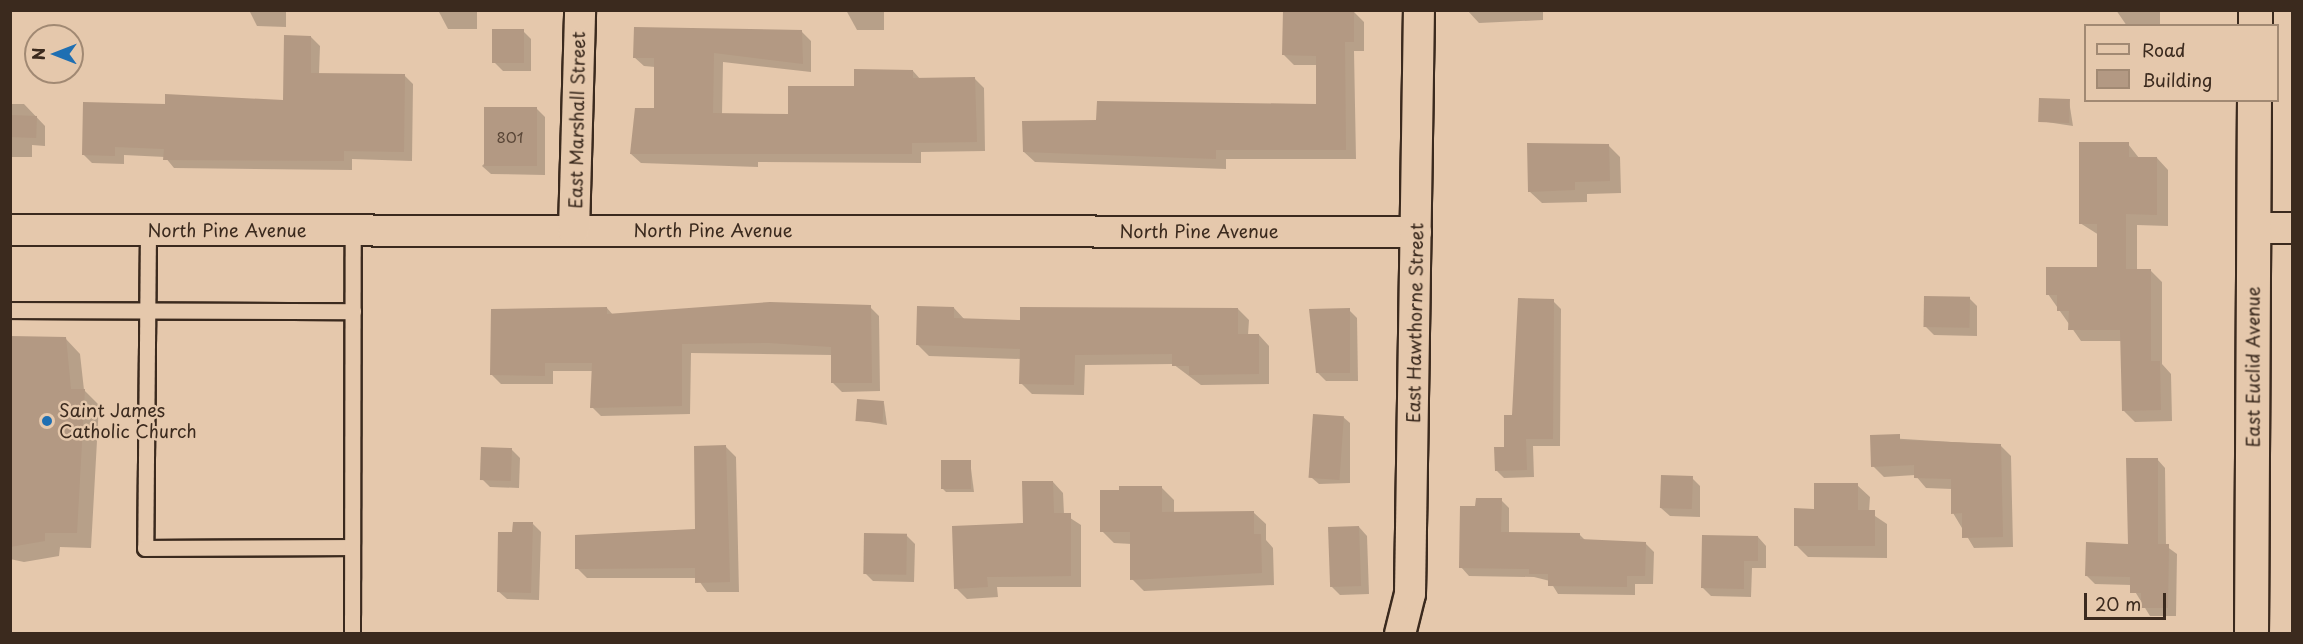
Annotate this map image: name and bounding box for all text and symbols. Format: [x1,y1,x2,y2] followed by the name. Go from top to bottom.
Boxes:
[24,24,84,84] north arrow
[2084,24,2279,102] legend
[565,30,589,210] street label: East Marshall Street
[2142,36,2186,63] text: Road
[26,48,50,60] text: N
[2142,66,2212,93] text: Building
[496,128,524,146] house number: 801
[147,219,307,241] street label: North Pine Avenue
[633,219,793,241] street label: North Pine Avenue
[1119,220,1279,242] street label: North Pine Avenue
[1402,223,1428,423] street label: East Hawthorne Street
[2242,286,2264,448] street label: East Euclid Avenue
[59,400,198,442] place label: Saint James Catholic Church
[40,414,54,428] marker: Saint James Catholic Church
[2087,581,2170,619] scale bar
[2095,590,2141,617] text: 20 m

